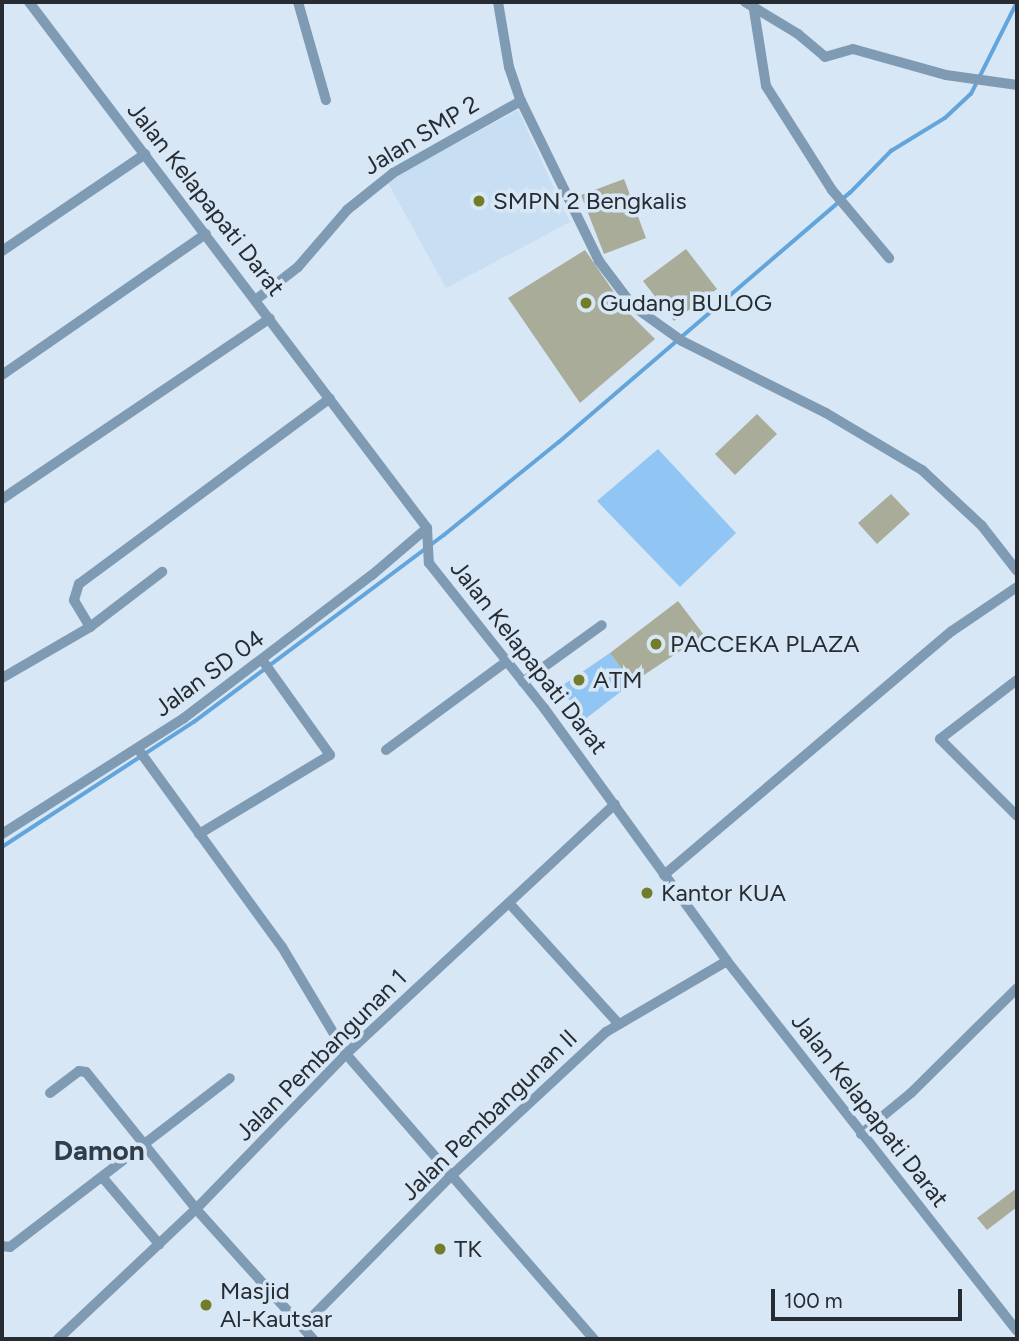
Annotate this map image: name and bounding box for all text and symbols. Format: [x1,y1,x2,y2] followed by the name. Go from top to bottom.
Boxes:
[358,89,484,181] street label: Jalan SMP 2
[121,96,291,302] street label: Jalan Kelapapati Darat
[493,187,687,215] place label: SMPN 2 Bengkalis
[471,193,487,209] marker: SMPN 2 Bengkalis
[600,289,772,317] place label: Gudang BULOG
[578,295,594,311] marker: Gudang BULOG
[444,554,614,760] street label: Jalan Kelapapati Darat
[148,623,270,723] street label: Jalan SD 04
[670,630,860,658] place label: PACCEKA PLAZA
[648,636,664,652] marker: PACCEKA PLAZA
[593,666,642,694] place label: ATM
[571,672,587,688] marker: ATM
[661,879,786,907] place label: Kantor KUA
[639,885,655,901] marker: Kantor KUA
[229,963,413,1147] street label: Jalan Pembangunan 1
[785,1007,955,1213] street label: Jalan Kelapapati Darat
[395,1023,583,1207] street label: Jalan Pembangunan II
[53,1133,145,1167] district label: Damon
[454,1235,482,1263] place label: TK
[432,1241,448,1257] marker: TK
[774,1274,965,1318] scale bar
[220,1277,332,1333] place label: Masjid Al-Kautsar
[784,1288,843,1313] text: 100 m
[198,1297,214,1313] marker: Masjid Al-Kautsar

